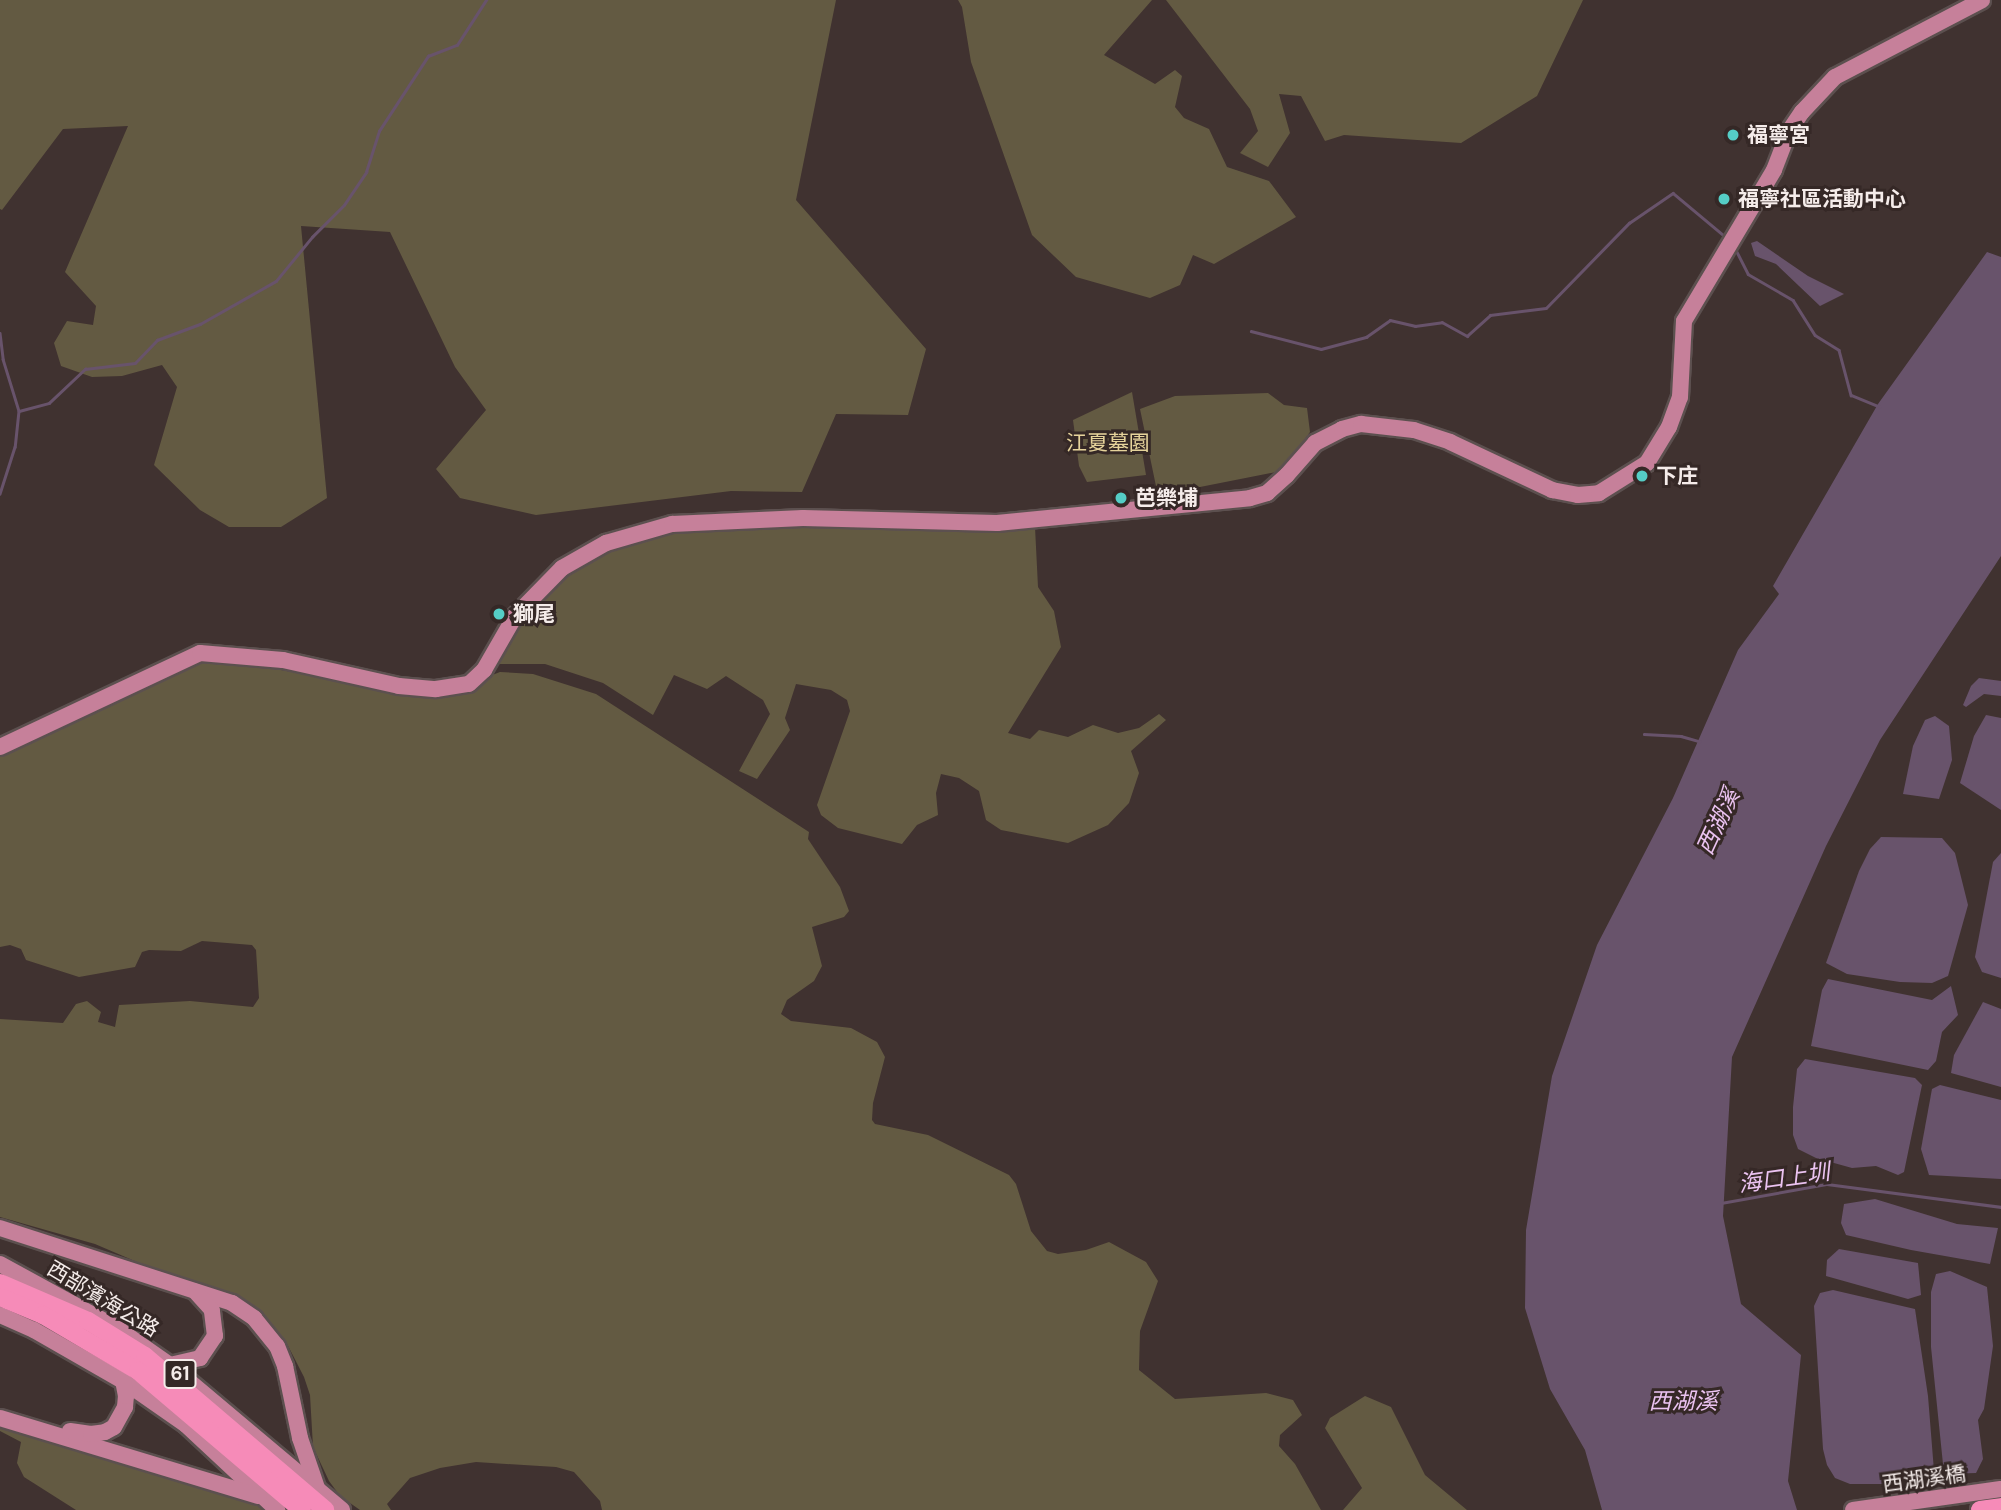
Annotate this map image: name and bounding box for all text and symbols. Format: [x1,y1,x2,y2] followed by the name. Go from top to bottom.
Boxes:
[1747,122,1810,148] place label: 福寧宮
[1725,127,1741,143] marker: 福寧宮
[1738,186,1906,212] place label: 福寧社區活動中心
[1716,191,1732,207] marker: 福寧社區活動中心
[1066,430,1150,456] park label: 江夏墓園
[1656,463,1698,489] place label: 下庄
[1634,468,1650,484] marker: 下庄
[1135,485,1198,511] place label: 芭樂埔
[1113,490,1129,506] marker: 芭樂埔
[513,601,555,627] place label: 獅尾
[491,606,507,622] marker: 獅尾
[1691,785,1745,859] water label: 西湖溪
[1737,1158,1831,1198] water label: 海口上圳
[43,1256,163,1342] street label: 西部濱海公路
[162,1358,198,1390] road number: 61
[1649,1387,1717,1415] water label: 西湖溪
[1881,1461,1967,1497] street label: 西湖溪橋

